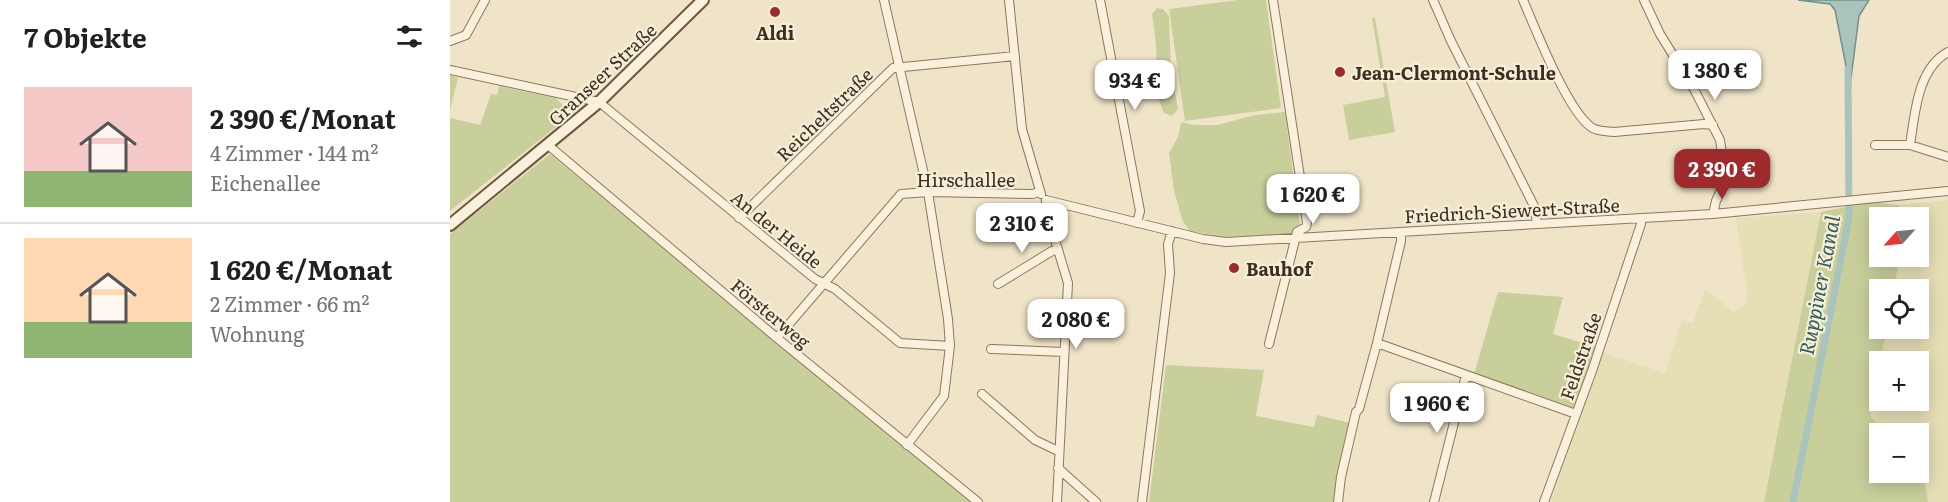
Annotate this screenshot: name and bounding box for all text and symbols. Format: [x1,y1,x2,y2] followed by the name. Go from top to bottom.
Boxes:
[768,5,782,19] marker: Aldi
[24,17,147,56] text: 7 Objekte
[542,17,662,131] street label: Granseer Straße
[756,19,795,46] place label: Aldi
[393,20,426,53] icon: filters
[1660,50,1770,101] pin: 1 380 €
[1682,54,1748,84] text: 1 380 €
[1352,59,1556,86] place label: Jean-Clermont-Schule
[1093,60,1177,111] pin: 934 €
[770,61,878,167] street label: Reicheltstraße
[1109,64,1161,94] text: 934 €
[1333,65,1347,79] marker: Jean-Clermont-Schule
[210,98,396,137] text: 2 390 €/Monat
[72,111,144,183] icon: home
[210,137,378,167] text: 4 Zimmer · 144 m²
[1667,149,1777,200] pin: 2 390 €
[1688,153,1756,183] text: 2 390 €
[917,166,1015,193] street label: Hirschallee
[210,167,321,197] text: Eichenallee
[1258,174,1368,225] pin: 1 620 €
[1281,178,1345,208] text: 1 620 €
[725,184,829,274] street label: An der Heide
[1404,191,1620,229] street label: Friedrich-Siewert-Straße
[967,203,1077,254] pin: 2 310 €
[990,207,1054,237] text: 2 310 €
[1869,207,1929,267] north arrow
[1869,207,1929,483] map controls
[1790,212,1846,357] water label: Ruppiner Kanal
[210,249,392,288] text: 1 620 €/Monat
[1246,255,1314,282] place label: Bauhof
[1227,261,1241,275] marker: Bauhof
[72,262,144,334] icon: home
[725,272,817,355] street label: Försterweg
[1869,279,1929,339] button: locate
[210,288,370,318] text: 2 Zimmer · 66 m²
[1021,299,1131,350] pin: 2 080 €
[1041,303,1111,333] text: 2 080 €
[1552,309,1608,403] street label: Feldstraße
[210,318,304,348] text: Wohnung
[1869,351,1929,411] button: +
[1382,383,1492,434] pin: 1 960 €
[1404,387,1470,417] text: 1 960 €
[1869,423,1929,483] button: −

